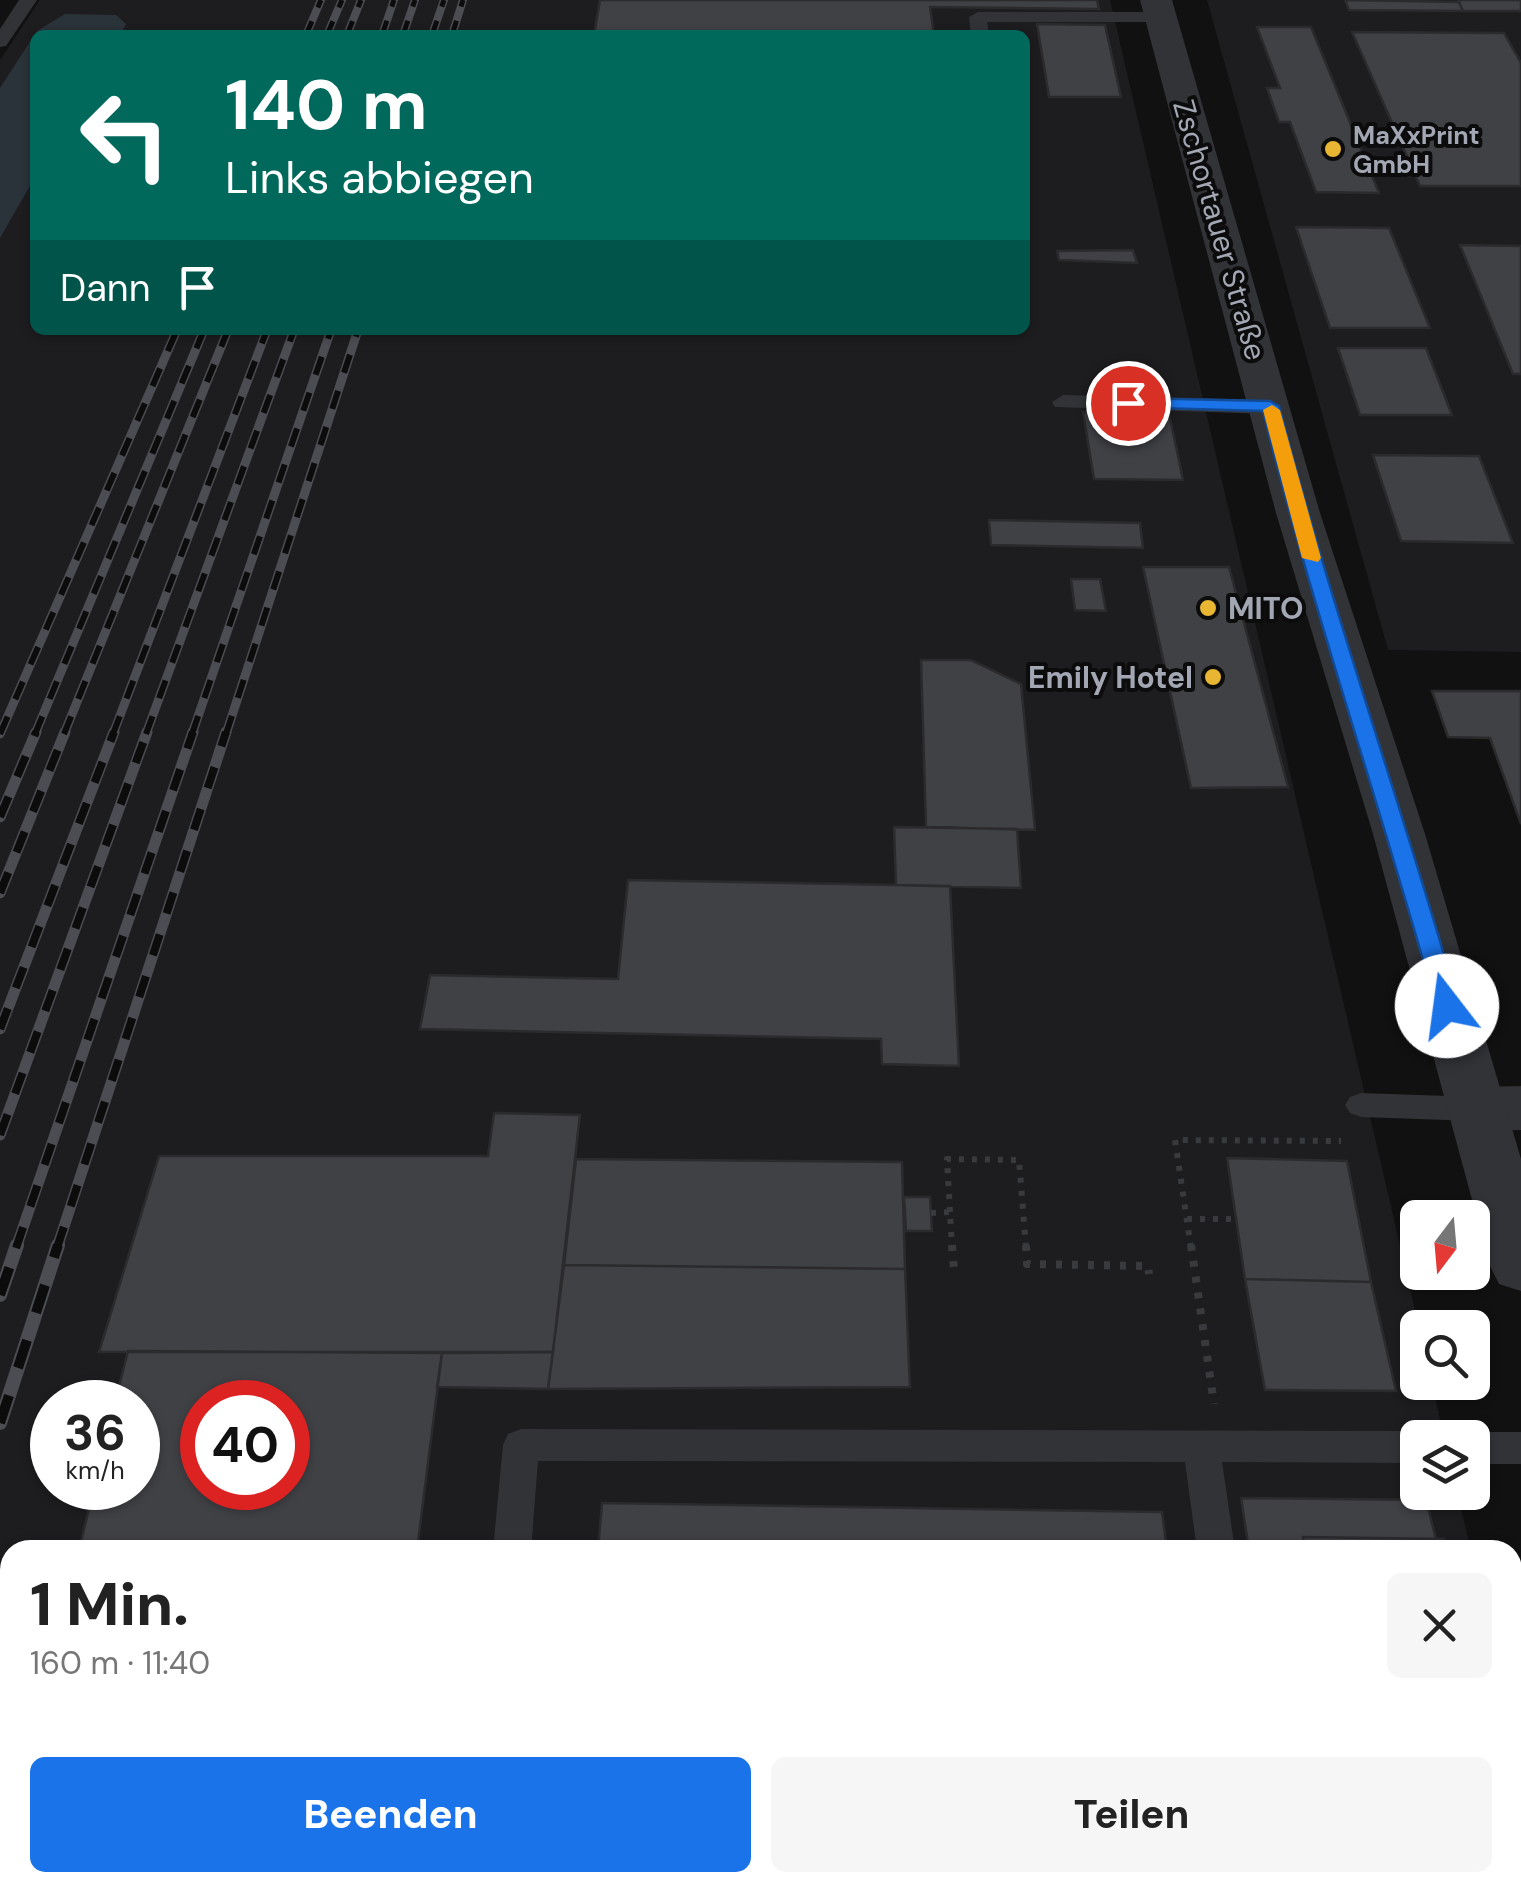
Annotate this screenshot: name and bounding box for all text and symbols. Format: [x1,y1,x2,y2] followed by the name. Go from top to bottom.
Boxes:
[225,60,428,151] text: 140 m
[60,70,190,200] icon: left
[1164,95,1276,365] street label: Zschortauer Straße
[1353,119,1480,181] place label: MaXxPrint GmbH
[1322,138,1344,160] marker: MaXxPrint GmbH
[225,148,534,207] text: Links abbiegen
[170,260,225,315] icon: arrive
[60,263,150,313] text: Dann
[1086,361,1171,446] pin
[1101,376,1156,431] icon: arrive
[1228,589,1303,628] place label: MITO
[1197,597,1219,619] marker: MITO
[1028,658,1193,697] place label: Emily Hotel
[1202,666,1224,688] marker: Emily Hotel
[1395,954,1499,1058] position arrow
[1400,1200,1490,1290] north arrow
[1400,1200,1490,1510] map controls
[1400,1310,1490,1400] button: search
[180,1380,310,1510] speed limit sign: 40
[64,1400,126,1466] text: 36
[1400,1420,1490,1510] button: layers
[65,1454,125,1487] text: km/h
[30,1565,189,1644] text: 1 Min.
[1387,1573,1492,1678] button: close
[30,1642,210,1684] text: 160 m · 11:40
[30,1757,751,1872] button: Beenden
[771,1757,1492,1872] button: Teilen

